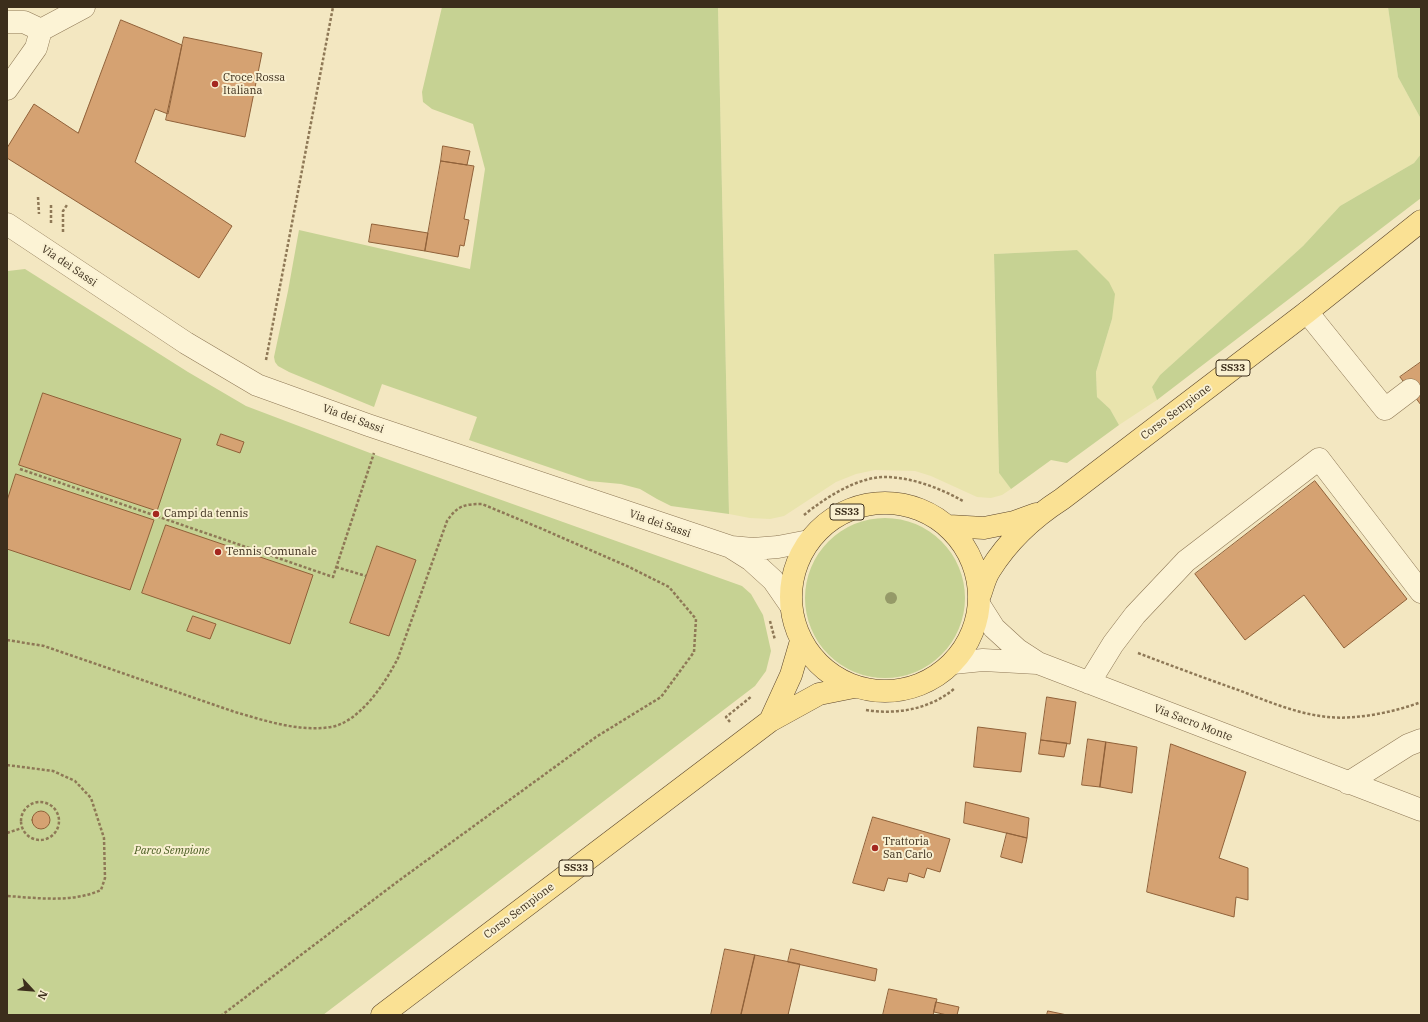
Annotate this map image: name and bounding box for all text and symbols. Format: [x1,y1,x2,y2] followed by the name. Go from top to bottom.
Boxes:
[223,71,285,97] place label: Croce Rossa Italiana
[210,79,220,89] marker: Croce Rossa Italiana
[39,243,99,289] street label: Via dei Sassi
[1216,360,1250,376] road number: SS33
[1138,381,1214,443] street label: Corso Sempione
[321,402,385,436] street label: Via dei Sassi
[830,504,864,520] road number: SS33
[164,507,248,521] place label: Campi da tennis
[627,507,693,541] street label: Via dei Sassi
[151,509,161,519] marker: Campi da tennis
[226,545,317,559] place label: Tennis Comunale
[213,547,223,557] marker: Tennis Comunale
[1152,702,1234,744] street label: Via Sacro Monte
[883,835,932,861] place label: Trattoria San Carlo
[870,843,880,853] marker: Trattoria San Carlo
[134,844,210,858] park label: Parco Sempione
[559,860,593,876] road number: SS33
[481,880,557,942] street label: Corso Sempione
[12,970,52,1010] north arrow
[35,988,51,1002] text: N

